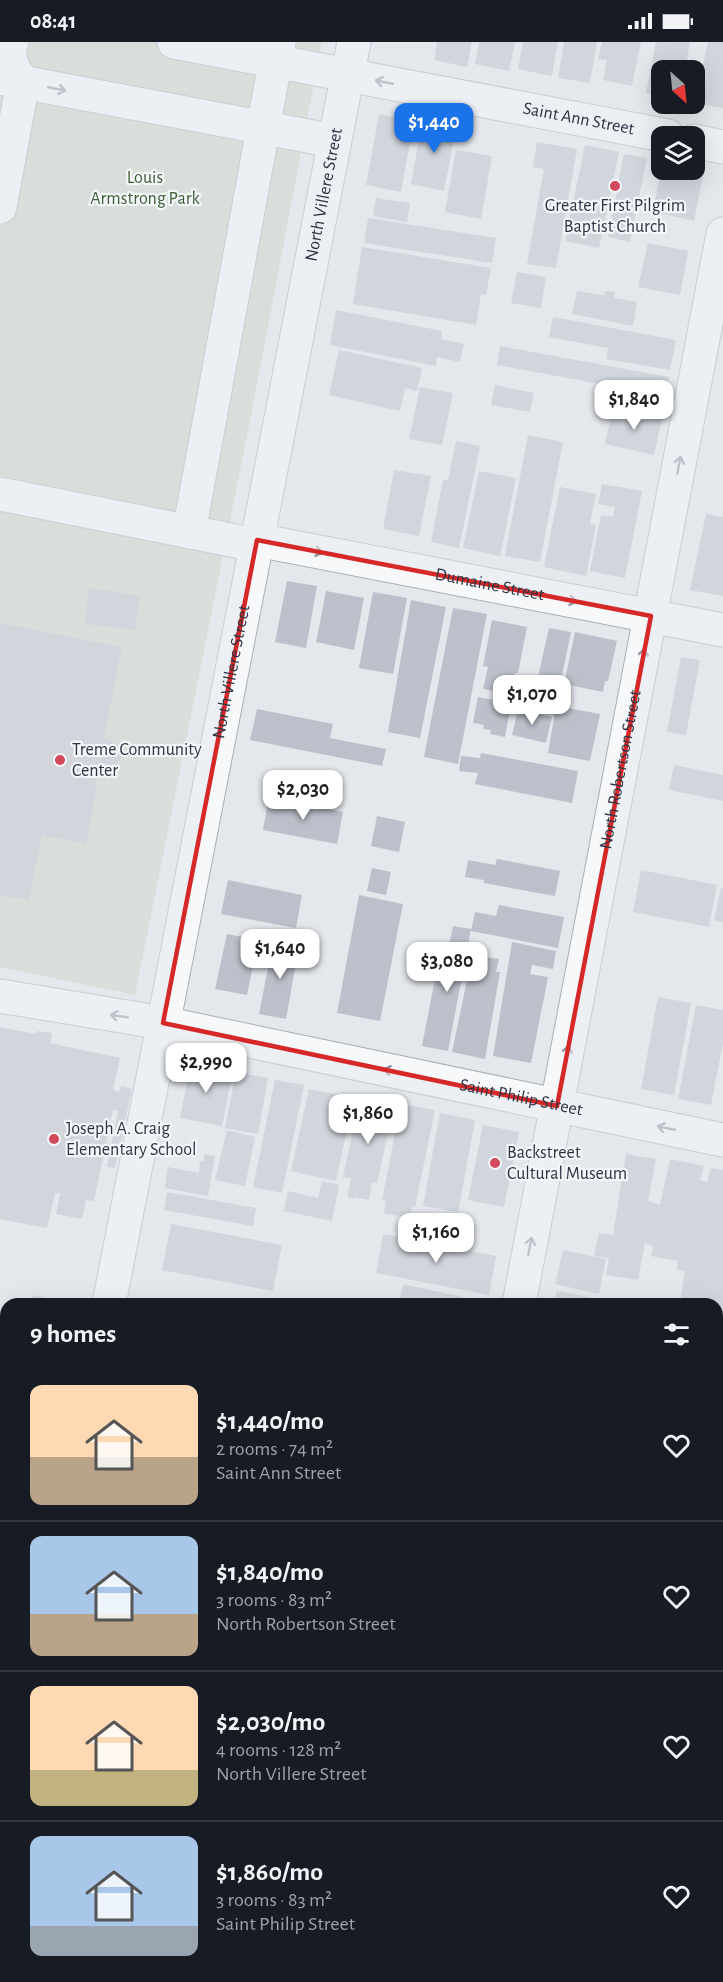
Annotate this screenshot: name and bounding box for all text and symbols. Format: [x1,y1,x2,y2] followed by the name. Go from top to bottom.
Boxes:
[30,10,76,32] text: 08:41
[651,60,705,114] north arrow
[651,60,705,180] map controls
[375,76,394,87] one-way arrow
[47,84,67,95] one-way arrow
[522,100,636,138] street label: Saint Ann Street
[385,103,483,154] pin: $1,440
[408,112,460,132] text: $1,440
[303,126,346,263] street label: North Villere Street
[651,126,705,180] button: layers
[90,169,200,208] park label: Louis Armstrong Park
[608,179,622,193] marker: Greater First Pilgrim Baptist Church
[545,197,685,236] place label: Greater First Pilgrim Baptist Church
[585,380,683,431] pin: $1,840
[608,389,660,409] text: $1,840
[674,456,685,475] one-way arrow
[304,546,324,557] one-way arrow
[434,566,546,604] street label: Dumaine Street
[558,595,577,606] one-way arrow
[210,603,254,740] street label: North Villere Street
[638,647,649,667] one-way arrow
[483,675,581,726] pin: $1,070
[507,684,557,704] text: $1,070
[597,688,645,851] street label: North Robertson Street
[72,741,202,780] place label: Treme Community Center
[53,753,67,767] marker: Treme Community Center
[254,770,352,821] pin: $2,030
[277,779,329,799] text: $2,030
[231,929,329,980] pin: $1,640
[255,938,305,958] text: $1,640
[398,942,496,993] pin: $3,080
[421,951,473,971] text: $3,080
[110,1010,130,1021] one-way arrow
[157,1043,255,1094] pin: $2,990
[562,1045,573,1065] one-way arrow
[180,1052,232,1072] text: $2,990
[383,1065,402,1077] one-way arrow
[458,1076,584,1119] street label: Saint Philip Street
[319,1094,417,1145] pin: $1,860
[343,1103,393,1123] text: $1,860
[66,1120,197,1159] place label: Joseph A. Craig Elementary School
[656,1122,676,1133] one-way arrow
[47,1132,61,1146] marker: Joseph A. Craig Elementary School
[507,1144,627,1183] place label: Backstreet Cultural Museum
[488,1156,502,1170] marker: Backstreet Cultural Museum
[387,1213,485,1264] pin: $1,160
[412,1222,460,1242] text: $1,160
[525,1237,536,1256] one-way arrow
[660,1318,693,1351] icon: filters
[30,1321,116,1347] text: 9 homes
[216,1408,324,1434] text: $1,440/mo
[78,1409,150,1481] icon: home
[660,1429,693,1462] icon: heart
[216,1439,333,1459] text: 2 rooms · 74 m²
[216,1463,341,1483] text: Saint Ann Street
[216,1559,324,1585] text: $1,840/mo
[78,1560,150,1632] icon: home
[660,1580,693,1613] icon: heart
[216,1590,332,1610] text: 3 rooms · 83 m²
[216,1614,396,1634] text: North Robertson Street
[216,1709,325,1735] text: $2,030/mo
[78,1710,150,1782] icon: home
[660,1730,693,1763] icon: heart
[216,1740,341,1760] text: 4 rooms · 128 m²
[216,1764,367,1784] text: North Villere Street
[216,1859,323,1885] text: $1,860/mo
[78,1860,150,1932] icon: home
[660,1880,693,1913] icon: heart
[216,1890,332,1910] text: 3 rooms · 83 m²
[216,1914,355,1934] text: Saint Philip Street

